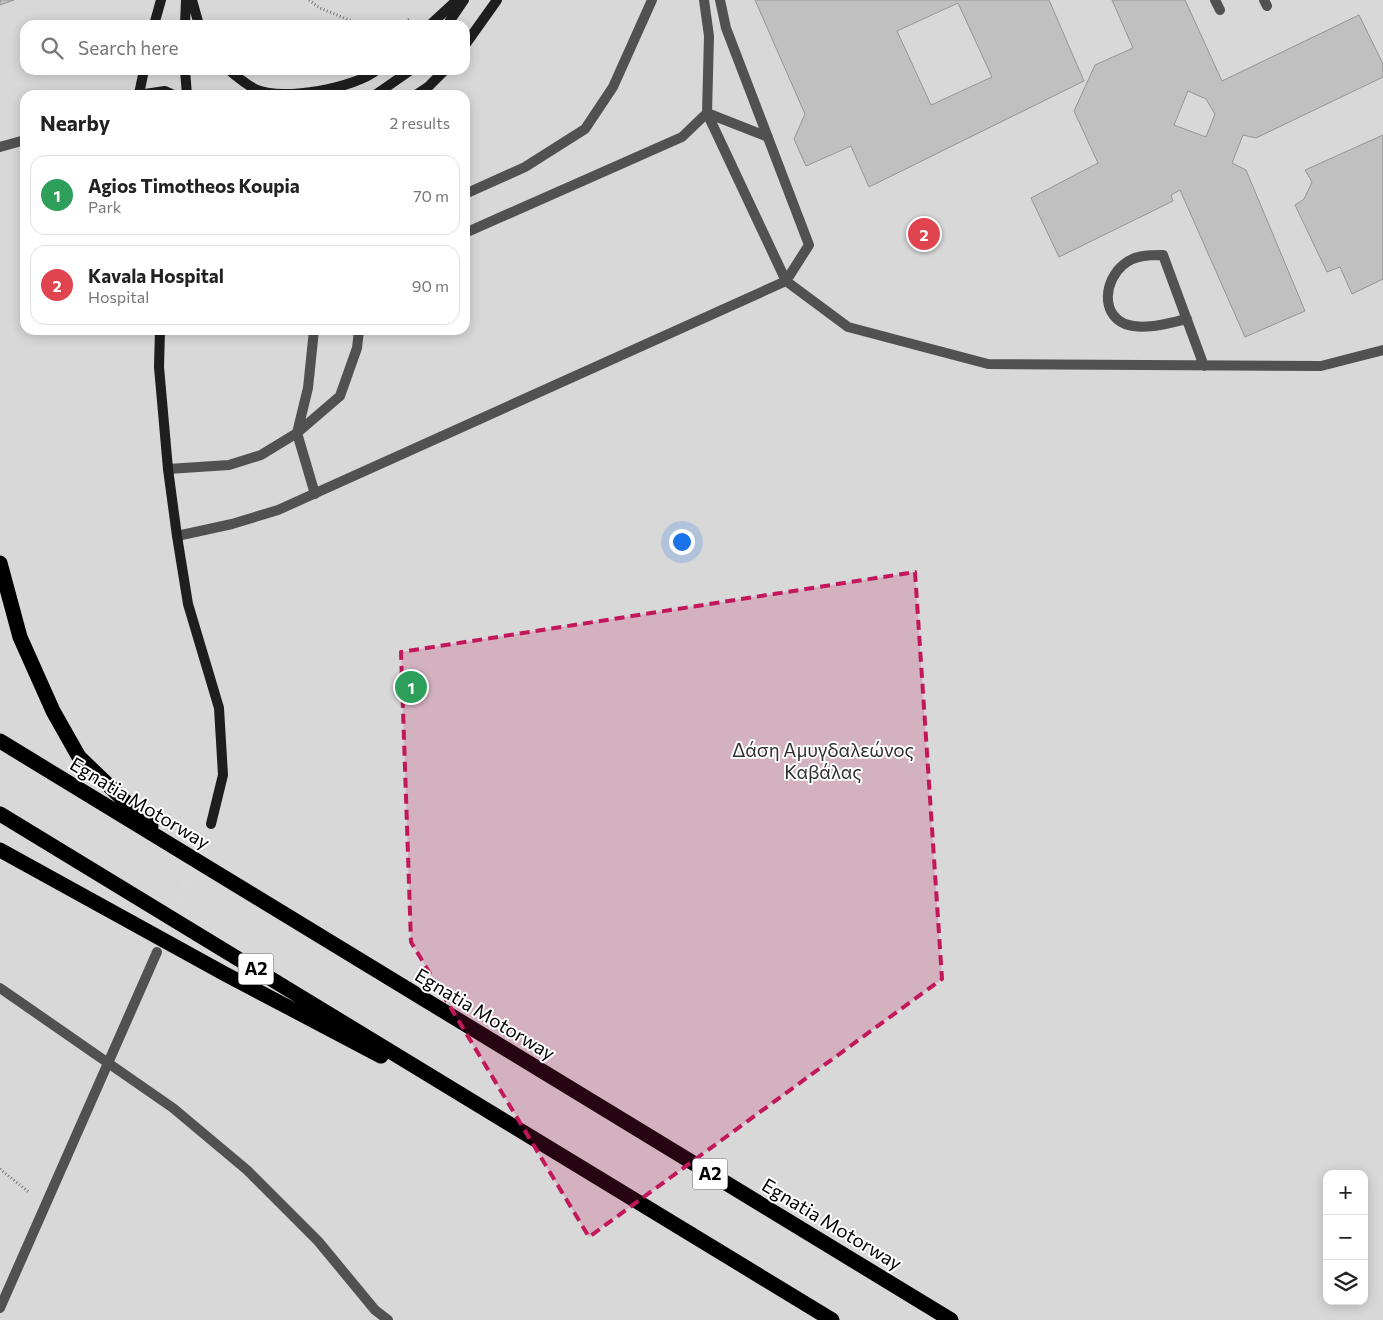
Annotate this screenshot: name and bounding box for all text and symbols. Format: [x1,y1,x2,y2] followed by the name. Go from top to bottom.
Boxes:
[20,20,470,75] search box
[38,34,66,62] icon: search
[78,36,178,59] text: Search here
[40,110,110,135] text: Nearby
[389,113,450,132] text: 2 results
[88,174,300,197] text: Agios Timotheos Koupia
[53,186,61,205] text: 1
[413,186,449,205] text: 70 m
[88,197,121,216] text: Park
[908,215,940,253] pin: 2
[88,264,224,287] text: Kavala Hospital
[52,276,62,295] text: 2
[412,276,449,295] text: 90 m
[88,287,149,306] text: Hospital
[669,529,695,555] your location
[395,668,427,706] pin: 1
[732,738,914,783] park label: Δάση Αμυγδαλεώνος Καβάλας
[66,752,215,854] street label: Egnatia Motorway
[238,954,274,984] road number: Α2
[411,963,560,1065] street label: Egnatia Motorway
[692,1158,728,1190] road number: Α2
[1323,1170,1368,1305] map controls
[1323,1170,1368,1215] button: +
[758,1173,907,1275] street label: Egnatia Motorway
[1323,1215,1368,1260] button: −
[1323,1260,1368,1305] button: layers

